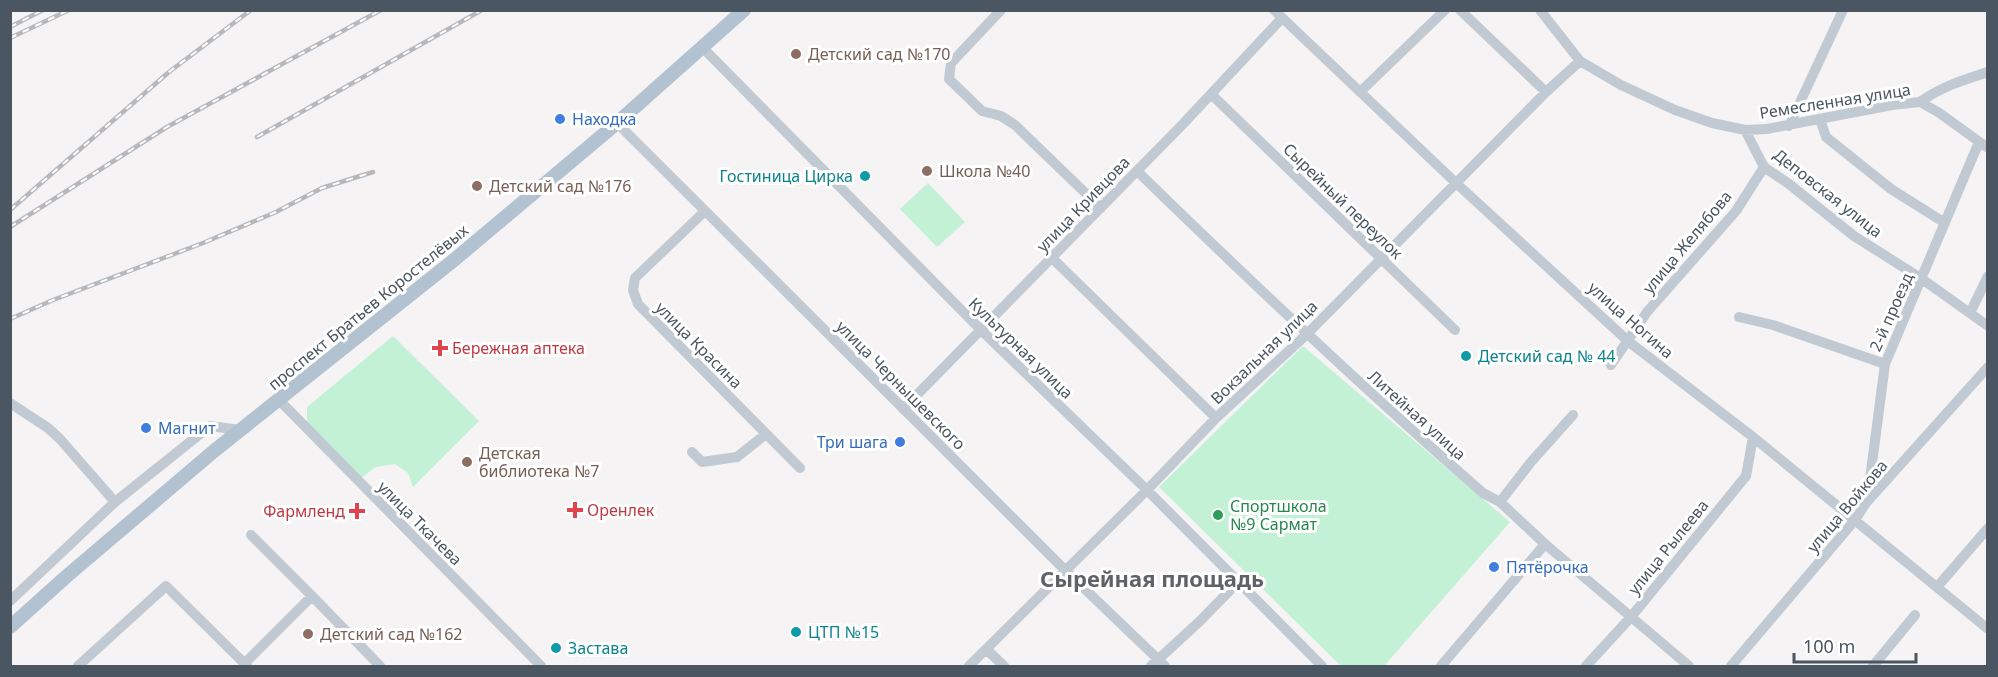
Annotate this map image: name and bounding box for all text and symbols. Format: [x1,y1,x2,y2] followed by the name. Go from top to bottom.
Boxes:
[808,43,950,65] place label: Детский сад №170
[789,47,803,61] marker: Детский сад №170
[1758,78,1912,124] street label: Ремесленная улица
[572,108,636,130] place label: Находка
[553,112,567,126] marker: Находка
[1278,138,1408,264] street label: Сырейный переулок
[1769,144,1887,242] street label: Деповская улица
[1032,151,1134,257] street label: улица Кривцова
[939,160,1030,182] place label: Школа №40
[920,164,934,178] marker: Школа №40
[720,165,853,187] place label: Гостиница Цирка
[858,169,872,183] marker: Гостиница Цирка
[489,175,631,197] place label: Детский сад №176
[470,179,484,193] marker: Детский сад №176
[1637,186,1737,298] street label: улица Желябова
[263,219,473,395] street label: проспект Братьев Коростелёвых
[1864,269,1918,355] street label: 2-й проезд
[1584,277,1678,363] street label: улица Ногина
[964,292,1078,404] street label: Культурная улица
[1206,295,1322,409] street label: Вокзальная улица
[651,297,747,393] street label: улица Красина
[831,315,971,455] street label: улица Чернышевского
[452,337,585,359] place label: Бережная аптека
[433,341,447,355] marker: Бережная аптека
[1478,345,1615,367] place label: Детский сад № 44
[1459,349,1473,363] marker: Детский сад № 44
[1363,365,1471,465] street label: Литейная улица
[158,417,216,439] place label: Магнит
[139,421,153,435] marker: Магнит
[817,431,888,453] place label: Три шага
[893,435,907,449] marker: Три шага
[479,442,600,482] place label: Детская библиотека №7
[460,455,474,469] marker: Детская библиотека №7
[1802,455,1892,557] street label: улица Войкова
[373,476,467,570] street label: улица Ткачева
[1230,495,1327,535] place label: Спортшкола №9 Сармат
[1623,495,1713,599] street label: улица Рылеева
[587,499,655,521] place label: Оренлек
[263,500,345,522] place label: Фармленд
[568,503,582,517] marker: Оренлек
[350,504,364,518] marker: Фармленд
[1211,508,1225,522] marker: Спортшкола №9 Сармат
[1506,556,1589,578] place label: Пятёрочка
[1487,560,1501,574] marker: Пятёрочка
[1040,563,1264,593] district label: Сырейная площадь
[808,621,879,643] place label: ЦТП №15
[320,623,462,645] place label: Детский сад №162
[789,625,803,639] marker: ЦТП №15
[1794,626,1916,664] scale bar
[301,627,315,641] marker: Детский сад №162
[1803,634,1855,658] text: 100 m
[568,637,628,659] place label: Застава
[549,641,563,655] marker: Застава

